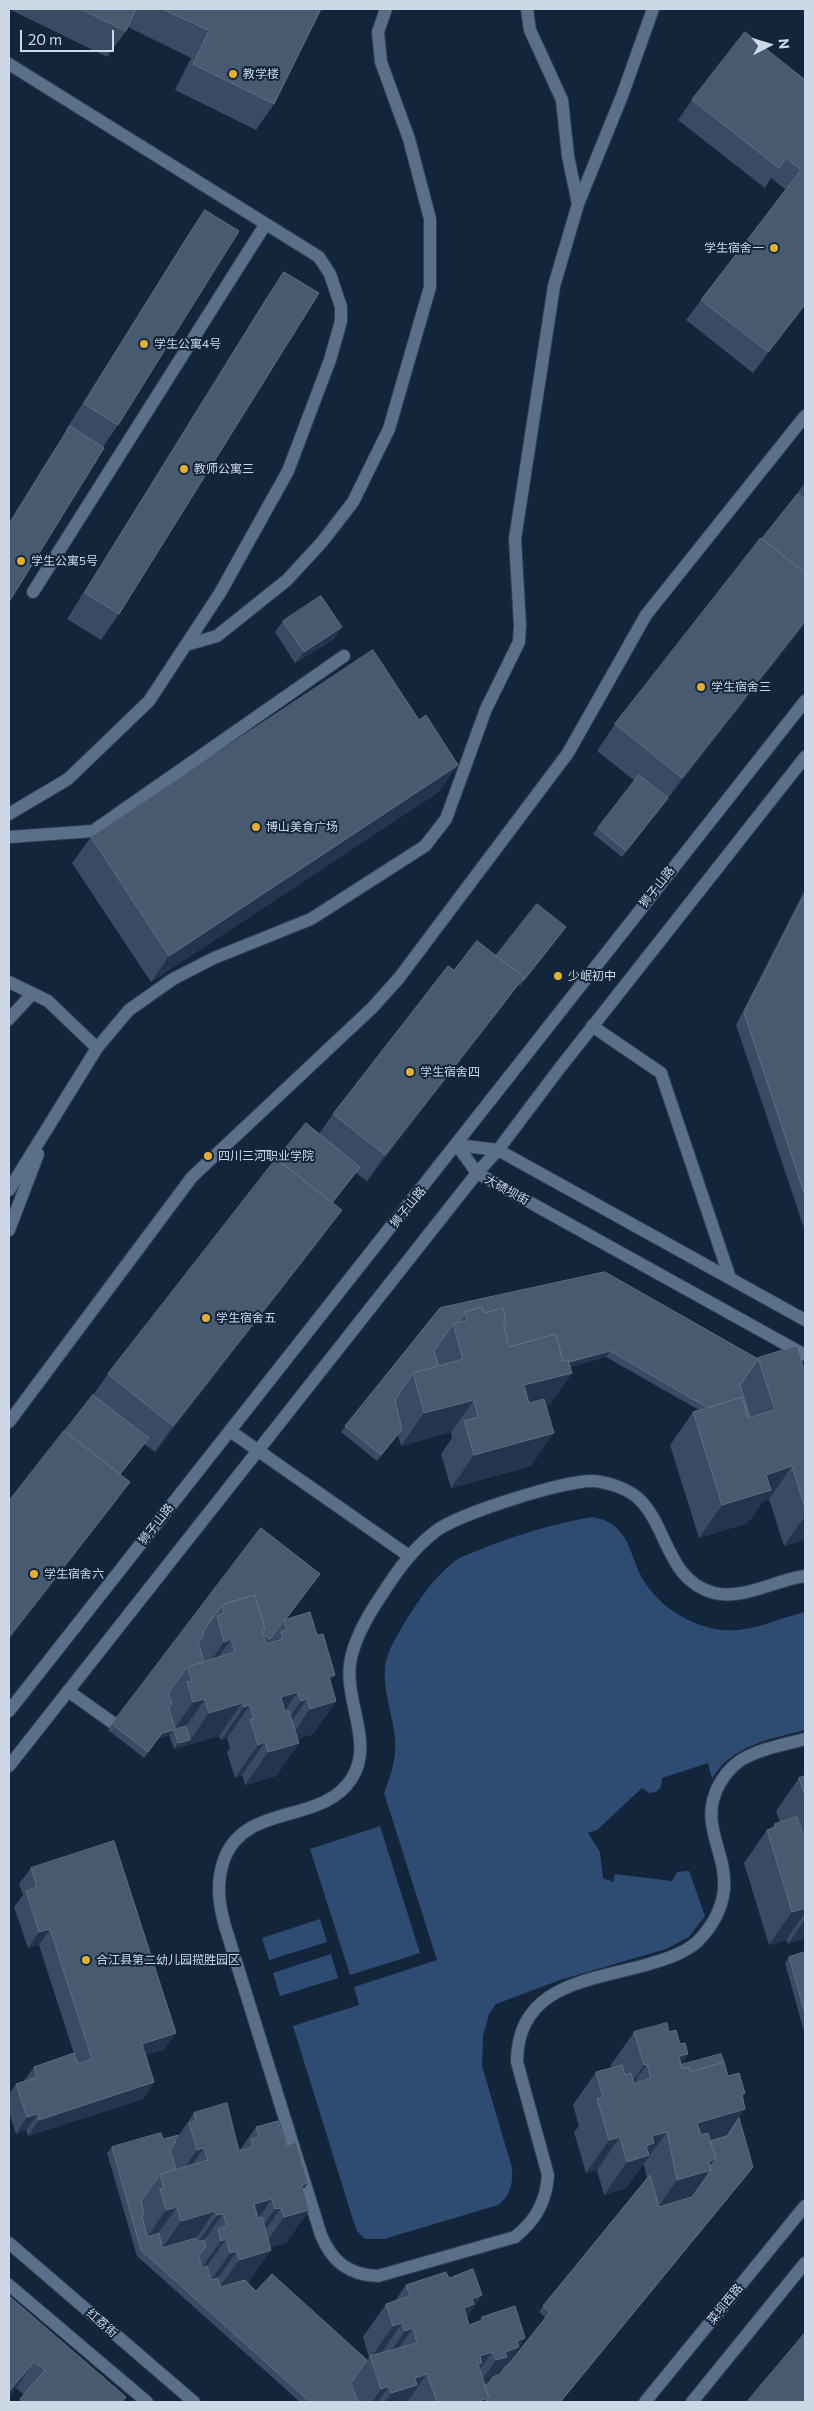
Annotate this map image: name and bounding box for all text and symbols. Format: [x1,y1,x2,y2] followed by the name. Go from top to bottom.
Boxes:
[22,20,116,52] scale bar
[744,20,794,70] north arrow
[28,30,62,48] text: 20 m
[776,38,793,50] text: N
[243,67,279,81] place label: 教学楼
[227,68,239,80] marker: 教学楼
[704,241,764,255] place label: 学生宿舍一
[768,242,780,254] marker: 学生宿舍一
[154,337,221,351] place label: 学生公寓4号
[138,338,150,350] marker: 学生公寓4号
[194,462,254,476] place label: 教师公寓三
[178,463,190,475] marker: 教师公寓三
[31,554,98,568] place label: 学生公寓5号
[15,555,27,567] marker: 学生公寓5号
[711,680,771,694] place label: 学生宿舍三
[695,681,707,693] marker: 学生宿舍三
[266,820,338,834] place label: 博山美食广场
[250,821,262,833] marker: 博山美食广场
[637,864,677,910] street label: 狮子山路
[568,969,616,983] place label: 少岷初中
[552,970,564,982] marker: 少岷初中
[420,1065,480,1079] place label: 学生宿舍四
[404,1066,416,1078] marker: 学生宿舍四
[218,1149,314,1163] place label: 四川三河职业学院
[202,1150,214,1162] marker: 四川三河职业学院
[483,1172,531,1208] street label: 大碛坝街
[387,1184,429,1230] street label: 狮子山路
[216,1311,276,1325] place label: 学生宿舍五
[200,1312,212,1324] marker: 学生宿舍五
[136,1501,176,1547] street label: 狮子山路
[44,1567,104,1581] place label: 学生宿舍六
[28,1568,40,1580] marker: 学生宿舍六
[96,1953,240,1967] place label: 合江县第二幼儿园揽胜园区
[80,1954,92,1966] marker: 合江县第二幼儿园揽胜园区
[704,2281,746,2327] street label: 菜坝西路
[84,2306,120,2340] street label: 红荔街

